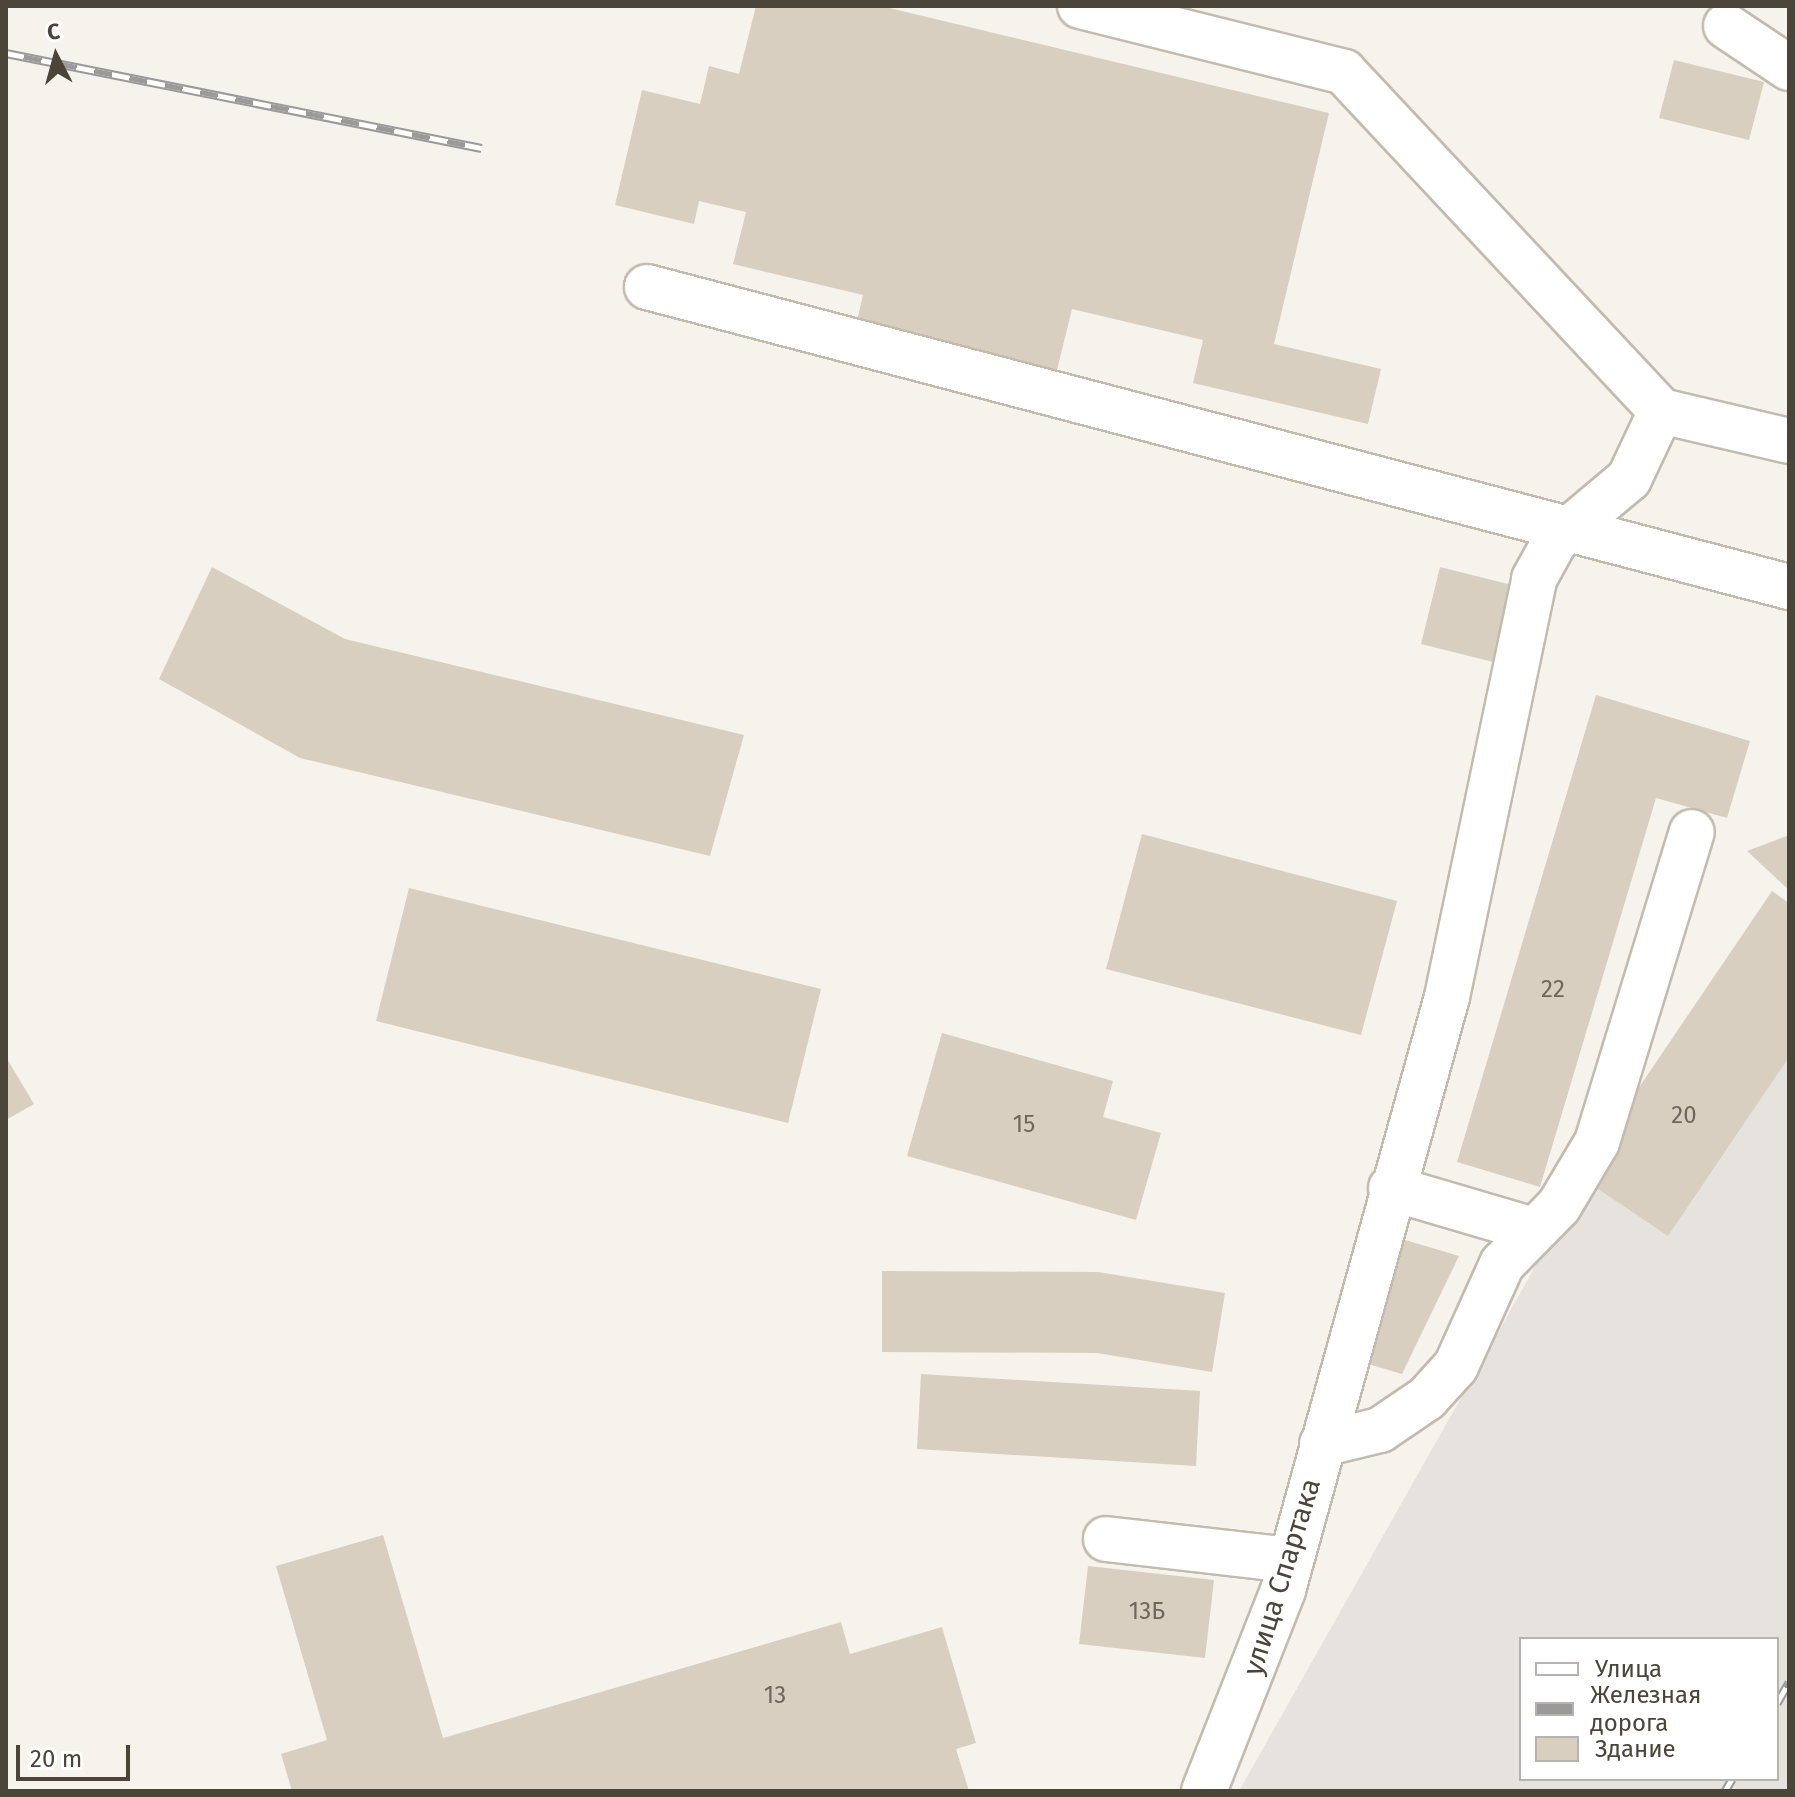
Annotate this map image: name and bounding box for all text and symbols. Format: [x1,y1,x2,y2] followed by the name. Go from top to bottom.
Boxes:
[16,16,96,96] north arrow
[46,18,61,46] text: С
[1541,976,1565,1004] house number: 22
[1671,1102,1697,1130] house number: 20
[1013,1111,1035,1139] house number: 15
[1236,1474,1328,1680] street label: улица Спартака
[1129,1598,1165,1626] house number: 13Б
[1519,1637,1779,1781] legend
[1595,1655,1662,1683] text: Улица
[1590,1681,1701,1737] text: Железная дорога
[764,1682,786,1710] house number: 13
[20,1729,134,1779] scale bar
[1595,1735,1676,1763] text: Здание
[30,1745,82,1773] text: 20 m

